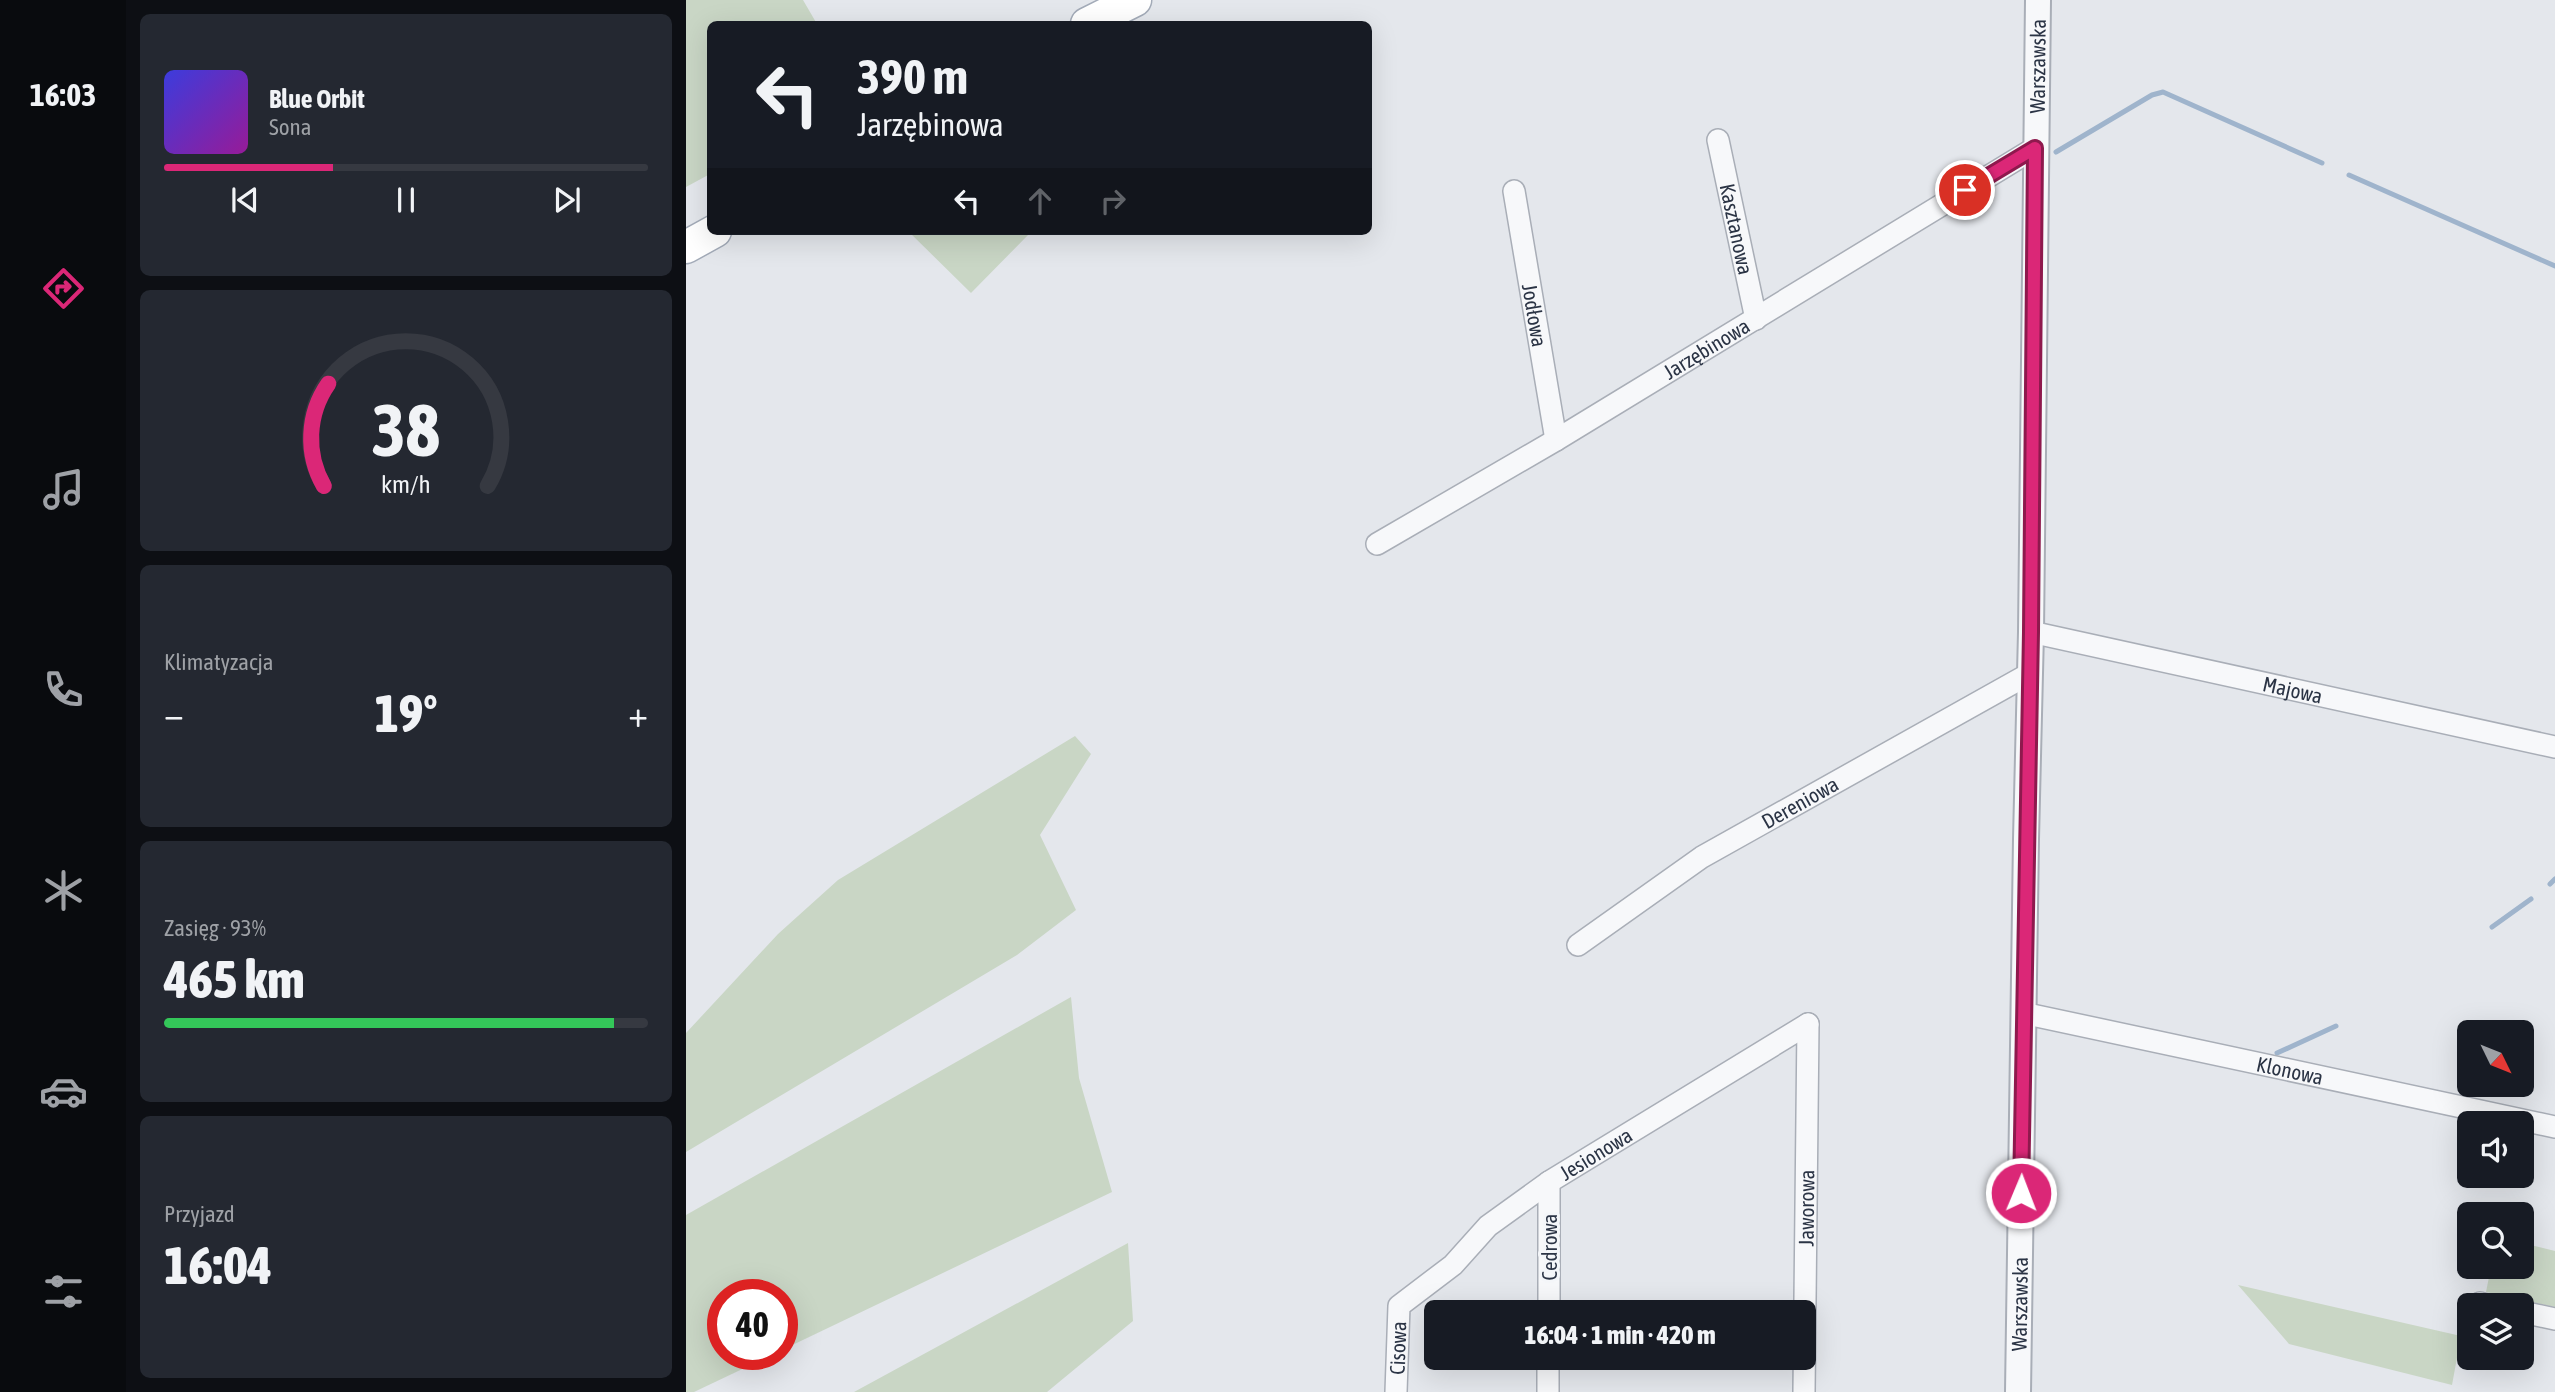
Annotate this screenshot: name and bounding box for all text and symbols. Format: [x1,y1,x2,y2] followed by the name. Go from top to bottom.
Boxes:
[2025,19,2050,113] street label: Warszawska
[857,48,968,104] text: 390 m
[742,49,833,140] icon: left
[30,76,96,113] text: 16:03
[269,84,365,114] text: Blue Orbit
[857,106,1004,143] text: Jarzębinowa
[269,114,311,140] text: Sona
[1935,160,1995,220] pin
[1946,171,1984,209] icon: arrive
[226,181,264,219] icon: previous
[387,181,425,219] icon: pause
[548,181,586,219] icon: next
[1716,181,1758,277] street label: Kasztanowa
[948,182,986,220] icon: left
[1021,182,1059,220] icon: ahead
[1094,182,1132,220] icon: right
[39,264,88,313] icon: directions
[1518,282,1552,349] street label: Jodłowa
[1659,313,1754,384] street label: Jarzębinowa
[372,389,440,472] text: 38
[39,465,88,514] icon: music
[381,470,431,498] text: km/h
[164,649,273,675] text: Klimatyzacja
[39,665,88,714] icon: phone
[2261,671,2325,708] street label: Majowa
[374,683,438,743] text: 19°
[164,692,184,735] text: −
[628,692,648,735] text: +
[1757,771,1842,833] street label: Dereniowa
[39,866,88,915] icon: climate
[164,915,266,941] text: Zasięg · 93%
[164,949,305,1009] text: 465 km
[2457,1020,2534,1097] north arrow
[2457,1020,2534,1370] map controls
[2254,1051,2325,1089] street label: Klonowa
[39,1067,88,1116] icon: car
[2457,1111,2534,1188] button: sound
[1555,1122,1636,1185] street label: Jesionowa
[1984,1156,2058,1230] position arrow
[1794,1170,1818,1246] street label: Jaworowa
[164,1201,235,1227] text: Przyjazd
[2457,1202,2534,1279] button: search
[1537,1214,1561,1280] street label: Cedrowa
[164,1235,272,1295] text: 16:04
[2007,1257,2032,1351] street label: Warszawska
[39,1267,88,1316] icon: filters
[707,1279,798,1370] speed limit sign: 40
[2457,1293,2534,1370] button: layers
[1524,1320,1716,1350] text: 16:04 · 1 min · 420 m
[1385,1321,1410,1375] street label: Cisowa

